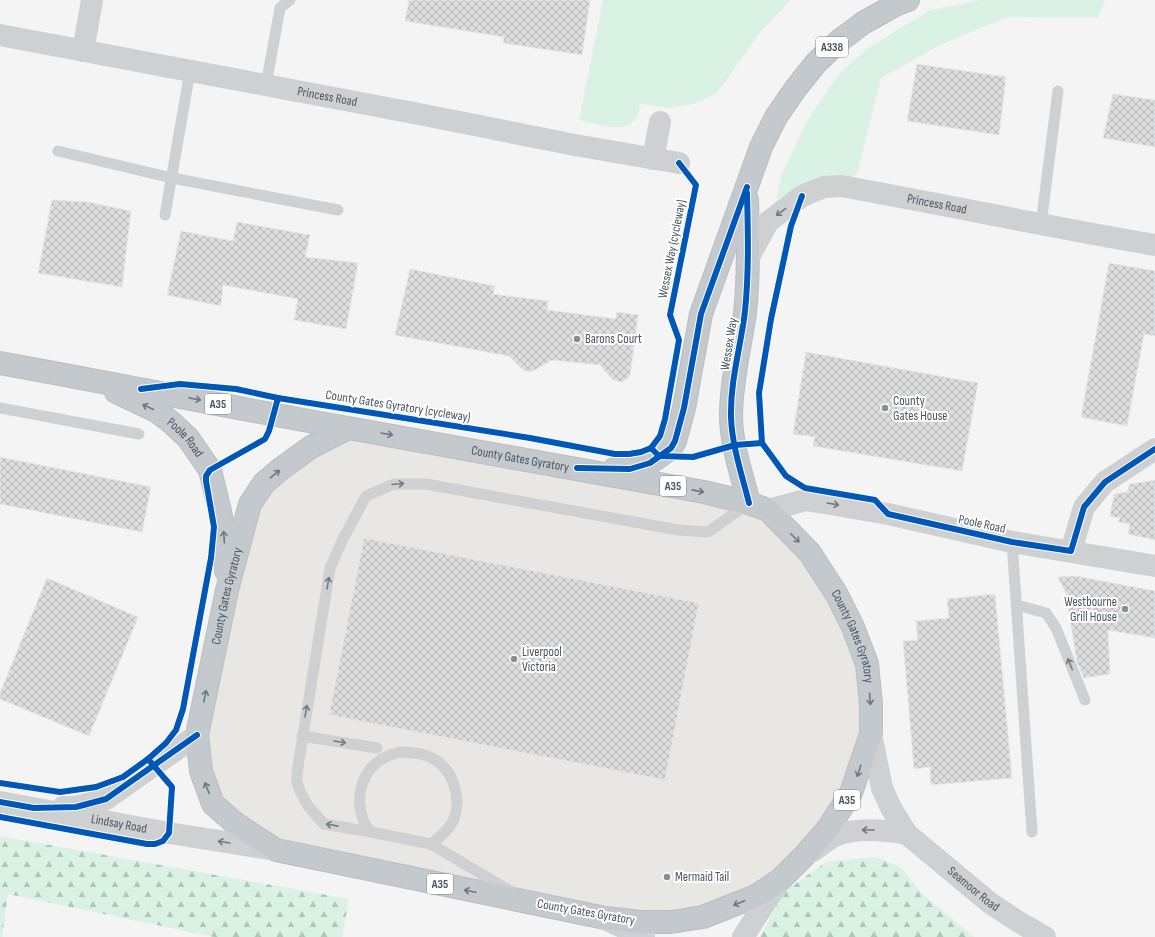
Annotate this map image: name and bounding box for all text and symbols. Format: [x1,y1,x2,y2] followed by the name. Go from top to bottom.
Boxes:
[816,37,848,57] road number: A338
[296,83,358,110] street label: Princess Road
[906,190,968,218] street label: Princess Road
[655,198,689,300] street label: Wessex Way (cycleway)
[775,207,786,216] one-way arrow
[717,317,741,371] street label: Wessex Way
[585,331,642,347] place label: Barons Court
[572,334,582,344] marker: Barons Court
[324,387,472,425] street label: County Gates Gyratory (cycleway)
[893,393,948,424] place label: County Gates House
[205,394,231,414] road number: A35
[188,396,201,404] one-way arrow
[143,403,155,410] one-way arrow
[880,403,890,413] marker: County Gates House
[164,414,207,460] street label: Poole Road
[380,431,393,439] one-way arrow
[470,442,570,476] street label: County Gates Gyratory
[269,470,280,479] one-way arrow
[660,476,686,496] road number: A35
[391,481,404,488] one-way arrow
[691,487,704,495] one-way arrow
[826,501,839,509] one-way arrow
[957,511,1007,537] street label: Poole Road
[220,531,227,544] one-way arrow
[790,533,800,543] one-way arrow
[208,546,246,646] street label: County Gates Gyratory
[324,577,332,590] one-way arrow
[828,587,877,684] street label: County Gates Gyratory
[1064,594,1117,625] place label: Westbourne Grill House
[1120,604,1130,614] marker: Westbourne Grill House
[522,644,562,675] place label: Liverpool Victoria
[509,654,519,664] marker: Liverpool Victoria
[1066,659,1074,671] one-way arrow
[201,690,209,703] one-way arrow
[867,692,874,705] one-way arrow
[303,705,311,718] one-way arrow
[333,738,346,746] one-way arrow
[855,765,862,778] one-way arrow
[203,783,211,795] one-way arrow
[834,790,860,810] road number: A35
[90,811,148,837] street label: Lindsay Road
[326,821,339,829] one-way arrow
[862,826,875,834] one-way arrow
[217,838,230,846] one-way arrow
[944,863,1003,915] street label: Seamoor Road
[675,869,729,885] place label: Mermaid Tail
[662,872,672,882] marker: Mermaid Tail
[427,874,453,894] road number: A35
[464,886,477,894] one-way arrow
[536,896,636,928] street label: County Gates Gyratory
[734,900,746,907] one-way arrow

